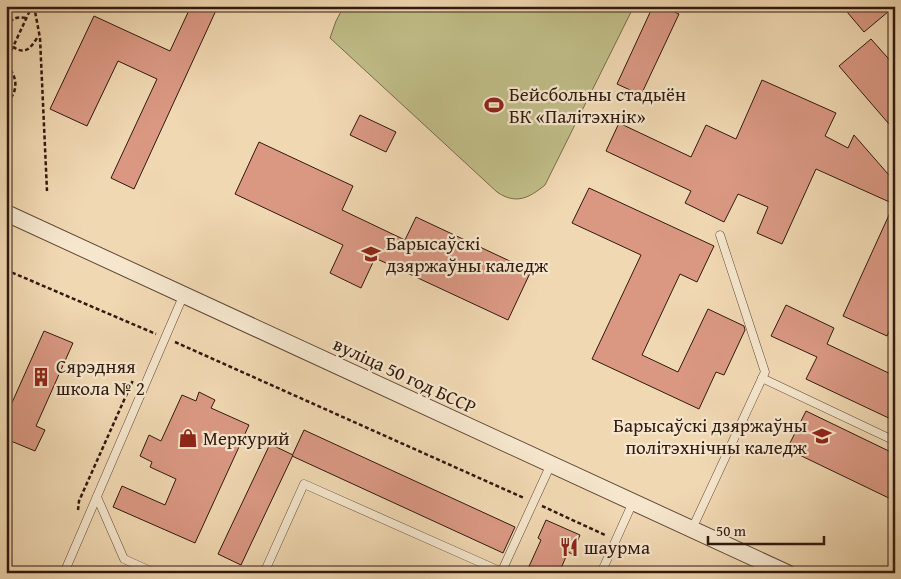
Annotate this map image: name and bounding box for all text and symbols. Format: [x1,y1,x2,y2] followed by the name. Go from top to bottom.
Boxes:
[509,80,686,130] place label: Бейсбольны стадыён БК «Палітэхнік»
[483,94,505,116] sports icon: Бейсбольны стадыён БК «Палітэхнік»
[386,229,548,279] place label: Барысаўскі дзяржаўны каледж
[360,243,382,265] school or university icon: Барысаўскі дзяржаўны каледж
[329,330,481,420] street label: вуліца 50 год БССР
[56,352,145,402] place label: Сярэдняя школа № 2
[30,366,52,388] building icon: Сярэдняя школа № 2
[613,411,807,461] place label: Барысаўскі дзяржаўны політэхнічны каледж
[203,424,290,452] place label: Меркурий
[811,425,833,447] school or university icon: Барысаўскі дзяржаўны політэхнічны каледж
[177,427,199,449] shop icon: Меркурий
[708,514,825,546] scale bar
[716,520,747,541] text: 50 m
[584,533,650,561] place label: шаурма
[558,536,580,558] restaurant icon: шаурма

